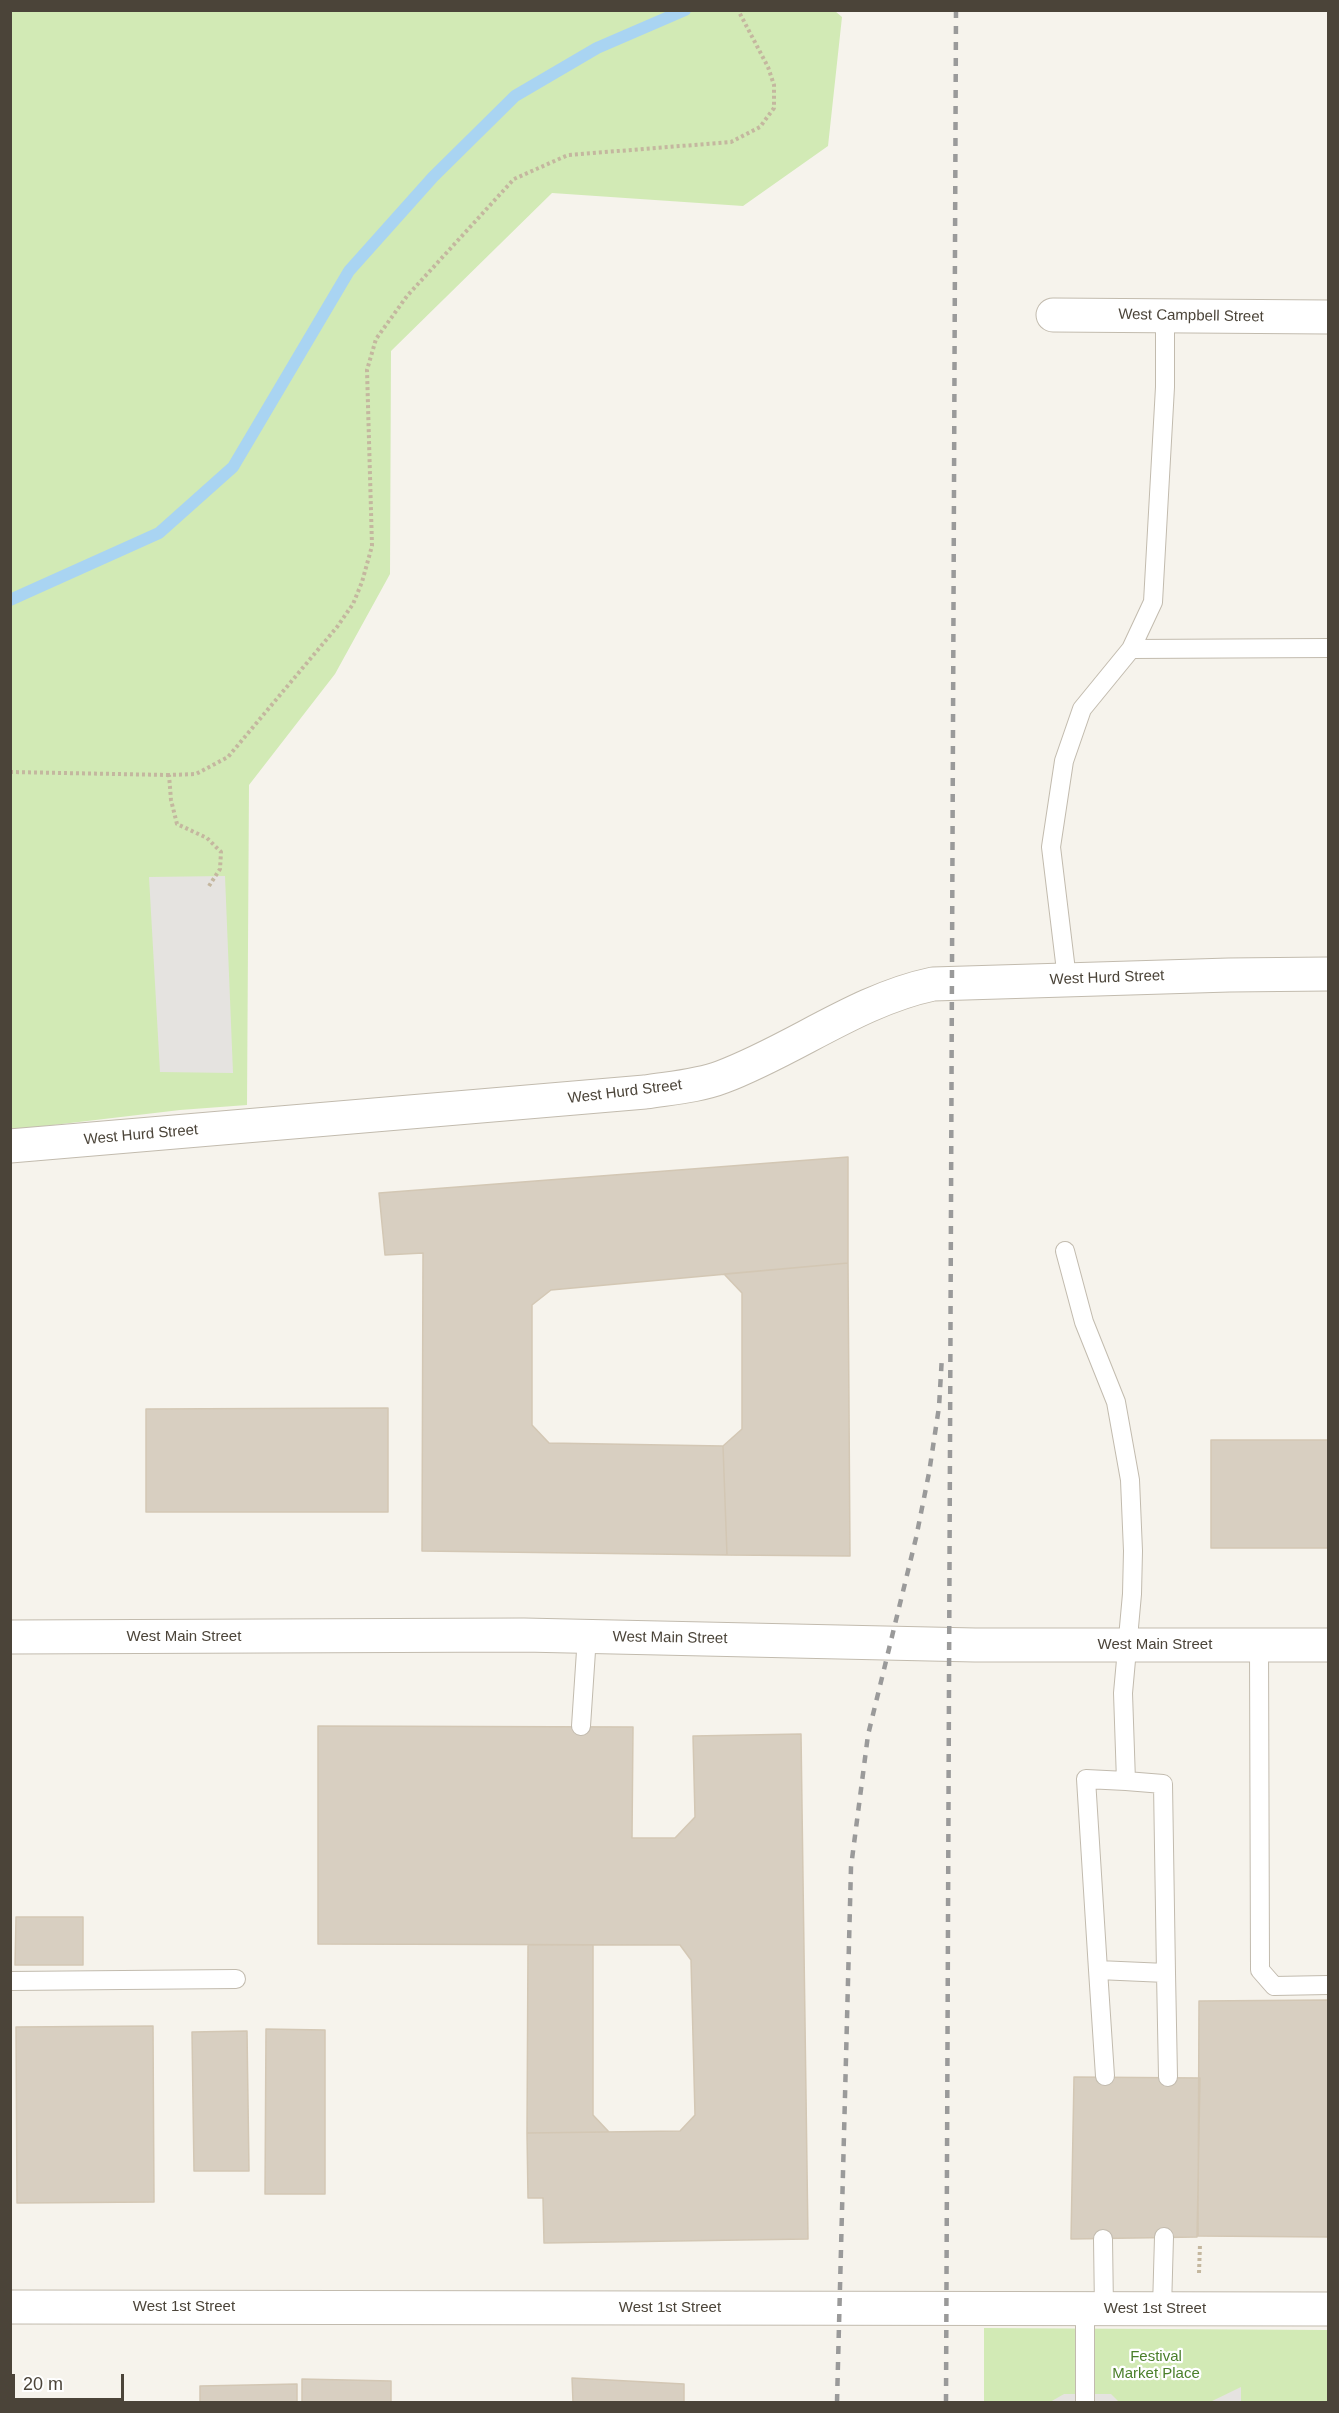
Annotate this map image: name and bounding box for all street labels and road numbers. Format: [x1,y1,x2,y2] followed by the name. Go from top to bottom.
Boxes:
[1118,306,1264,326] street label: West Campbell Street
[1049,967,1165,989] street label: West Hurd Street
[567,1076,683,1108] street label: West Hurd Street
[83,1121,199,1149] street label: West Hurd Street
[127,1628,241,1646] street label: West Main Street
[612,1628,728,1648] street label: West Main Street
[1098,1636,1212,1654] street label: West Main Street
[133,2298,235,2316] street label: West 1st Street
[619,2299,721,2317] street label: West 1st Street
[1104,2300,1206,2318] street label: West 1st Street

